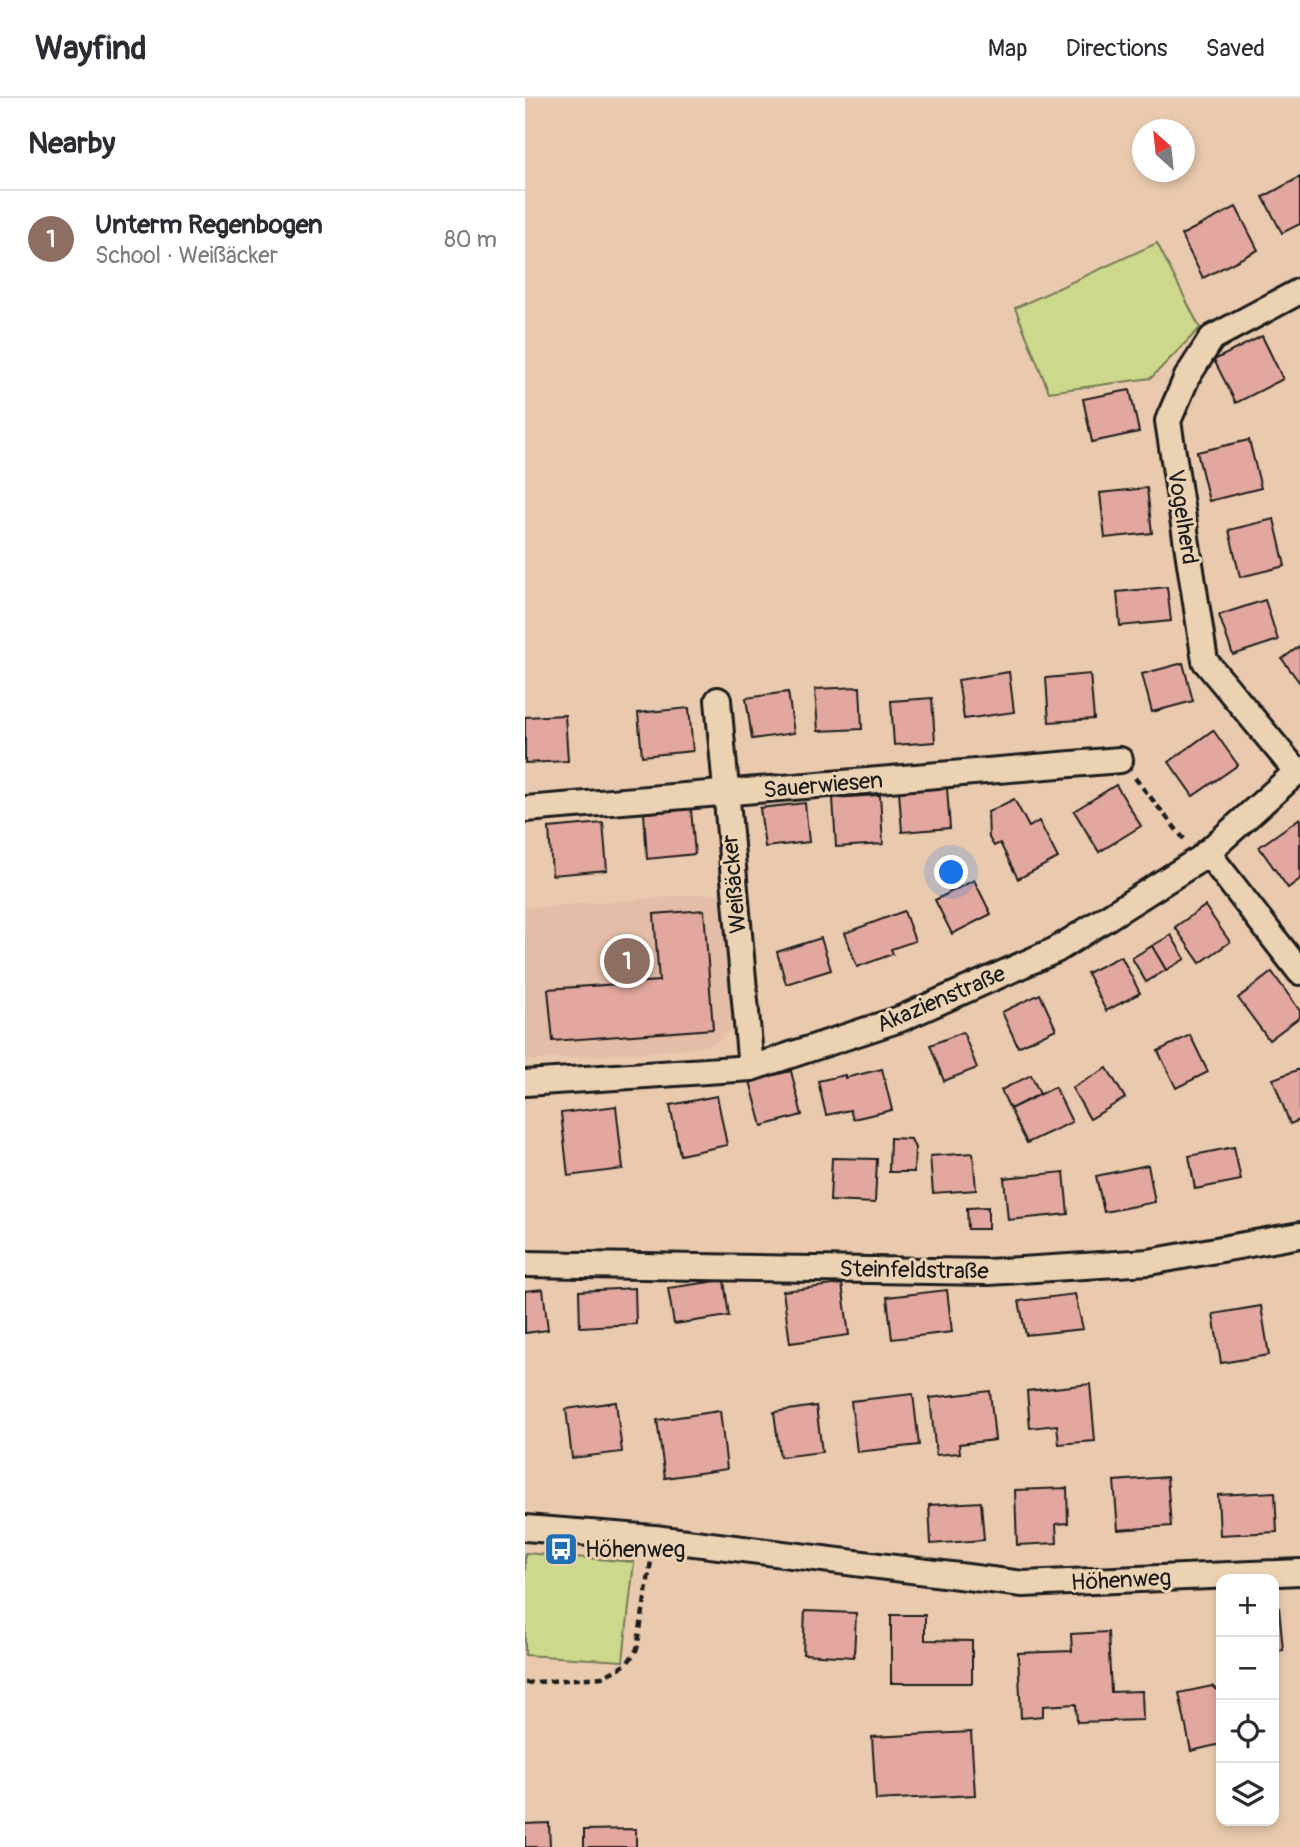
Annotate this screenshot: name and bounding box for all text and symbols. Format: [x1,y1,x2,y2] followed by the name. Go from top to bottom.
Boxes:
[35,28,147,69] text: Wayfind
[988,34,1028,63] text: Map
[1066,34,1167,63] text: Directions
[1205,34,1265,63] text: Saved
[1132,119,1195,182] north arrow
[28,125,115,162] text: Nearby
[95,209,323,241] text: Unterm Regenbogen
[47,225,56,254] text: 1
[444,225,497,254] text: 80 m
[95,241,278,270] text: School · Weißäcker
[1161,467,1205,567] street label: Vogelherd
[762,765,884,805] street label: Sauerwiesen
[715,833,753,935] street label: Weißäcker
[934,855,968,889] your location
[604,935,650,987] pin: 1
[872,959,1010,1039] street label: Akazienstraße
[839,1254,990,1286] street label: Steinfeldstraße
[542,1530,580,1568] bus stop icon: Höhenweg
[585,1535,685,1564] place label: Höhenweg
[1070,1563,1172,1597] street label: Höhenweg
[1216,1574,1279,1826] map controls
[1216,1574,1279,1637] button: +
[1216,1637,1279,1700] button: −
[1216,1700,1279,1763] button: locate
[1216,1763,1279,1826] button: layers

